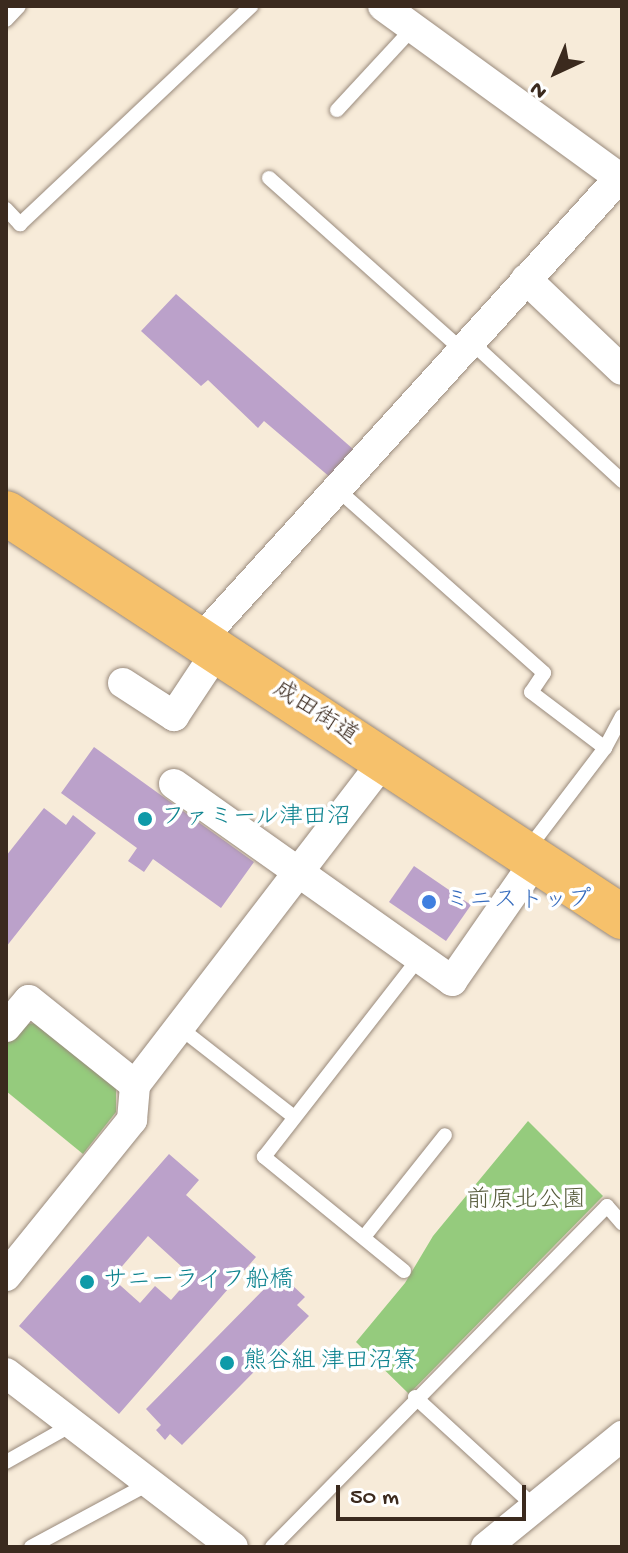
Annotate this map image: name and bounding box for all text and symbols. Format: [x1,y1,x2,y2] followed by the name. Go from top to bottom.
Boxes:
[516,32,596,112] north arrow
[525,75,554,104] text: N
[267,676,363,752] street label: 成田街道
[161,805,353,833] place label: ファミール津田沼
[136,810,154,828] marker: ファミール津田沼
[445,888,589,916] place label: ミニストップ
[420,893,438,911] marker: ミニストップ
[466,1188,586,1216] park label: 前原北公園
[103,1268,295,1296] place label: サニーライフ船橋
[78,1273,96,1291] marker: サニーライフ船橋
[243,1349,417,1377] place label: 熊谷組 津田沼寮
[218,1354,236,1372] marker: 熊谷組 津田沼寮
[340,1469,530,1519] scale bar
[350,1484,399,1513] text: 50 m

